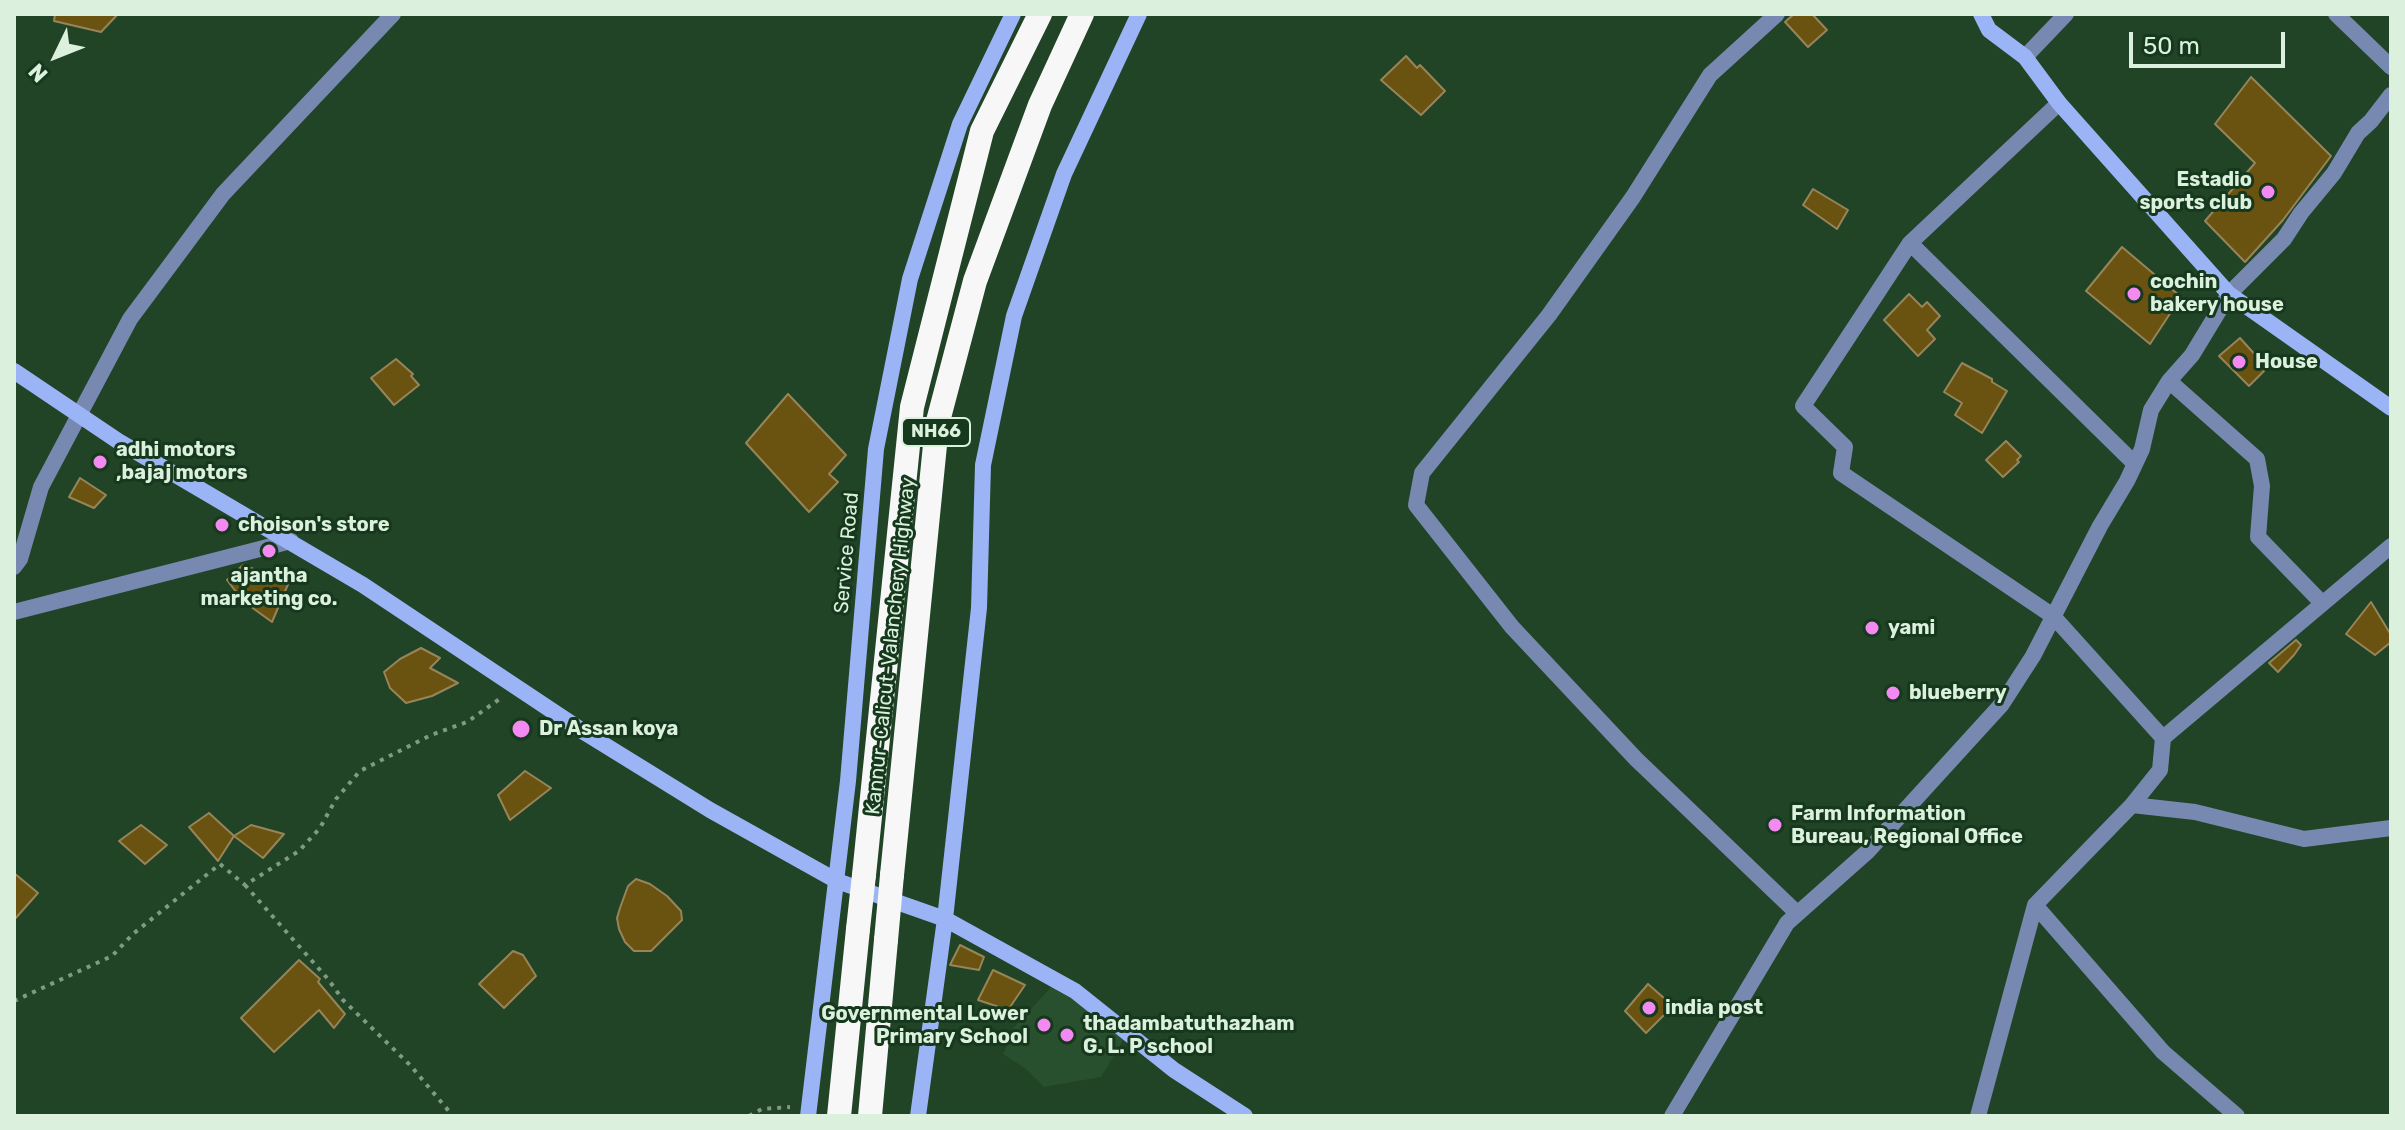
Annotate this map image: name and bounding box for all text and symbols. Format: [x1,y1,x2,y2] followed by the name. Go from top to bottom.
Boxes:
[16,16,96,96] north arrow
[2133,16,2289,66] scale bar
[2143,32,2200,60] text: 50 m
[23,58,53,88] text: N
[2139,168,2252,215] place label: Estadio sports club
[2259,183,2277,201] marker: Estadio sports club
[2150,270,2284,317] place label: cochin bakery house
[2125,285,2143,303] marker: cochin bakery house
[2255,350,2318,374] place label: House
[2230,353,2248,371] marker: House
[902,418,970,446] road number: NH66
[116,438,248,485] place label: adhi motors ,bajaj motors
[91,453,109,471] marker: adhi motors ,bajaj motors
[861,476,921,816] street label: Kannur-Calicut-Valanchery Highway
[830,491,864,615] street label: Service Road
[238,513,390,537] place label: choison's store
[213,516,231,534] marker: choison's store
[260,542,278,560] marker: ajantha marketing co.
[201,564,337,611] place label: ajantha marketing co.
[1888,616,1935,640] place label: yami
[1863,619,1881,637] marker: yami
[1909,681,2007,705] place label: blueberry
[1884,684,1902,702] marker: blueberry
[539,717,678,741] place label: Dr Assan koya
[510,718,532,740] marker: Dr Assan koya
[1791,802,2023,849] place label: Farm Information Bureau, Regional Office
[1766,816,1784,834] marker: Farm Information Bureau, Regional Office
[1665,996,1763,1020] place label: india post
[1640,999,1658,1017] marker: india post
[821,1002,1028,1049] place label: Governmental Lower Primary School
[1083,1012,1295,1059] place label: thadambatuthazham G. L. P school
[1035,1016,1053,1034] marker: Governmental Lower Primary School
[1058,1026,1076,1044] marker: thadambatuthazham G. L. P school

